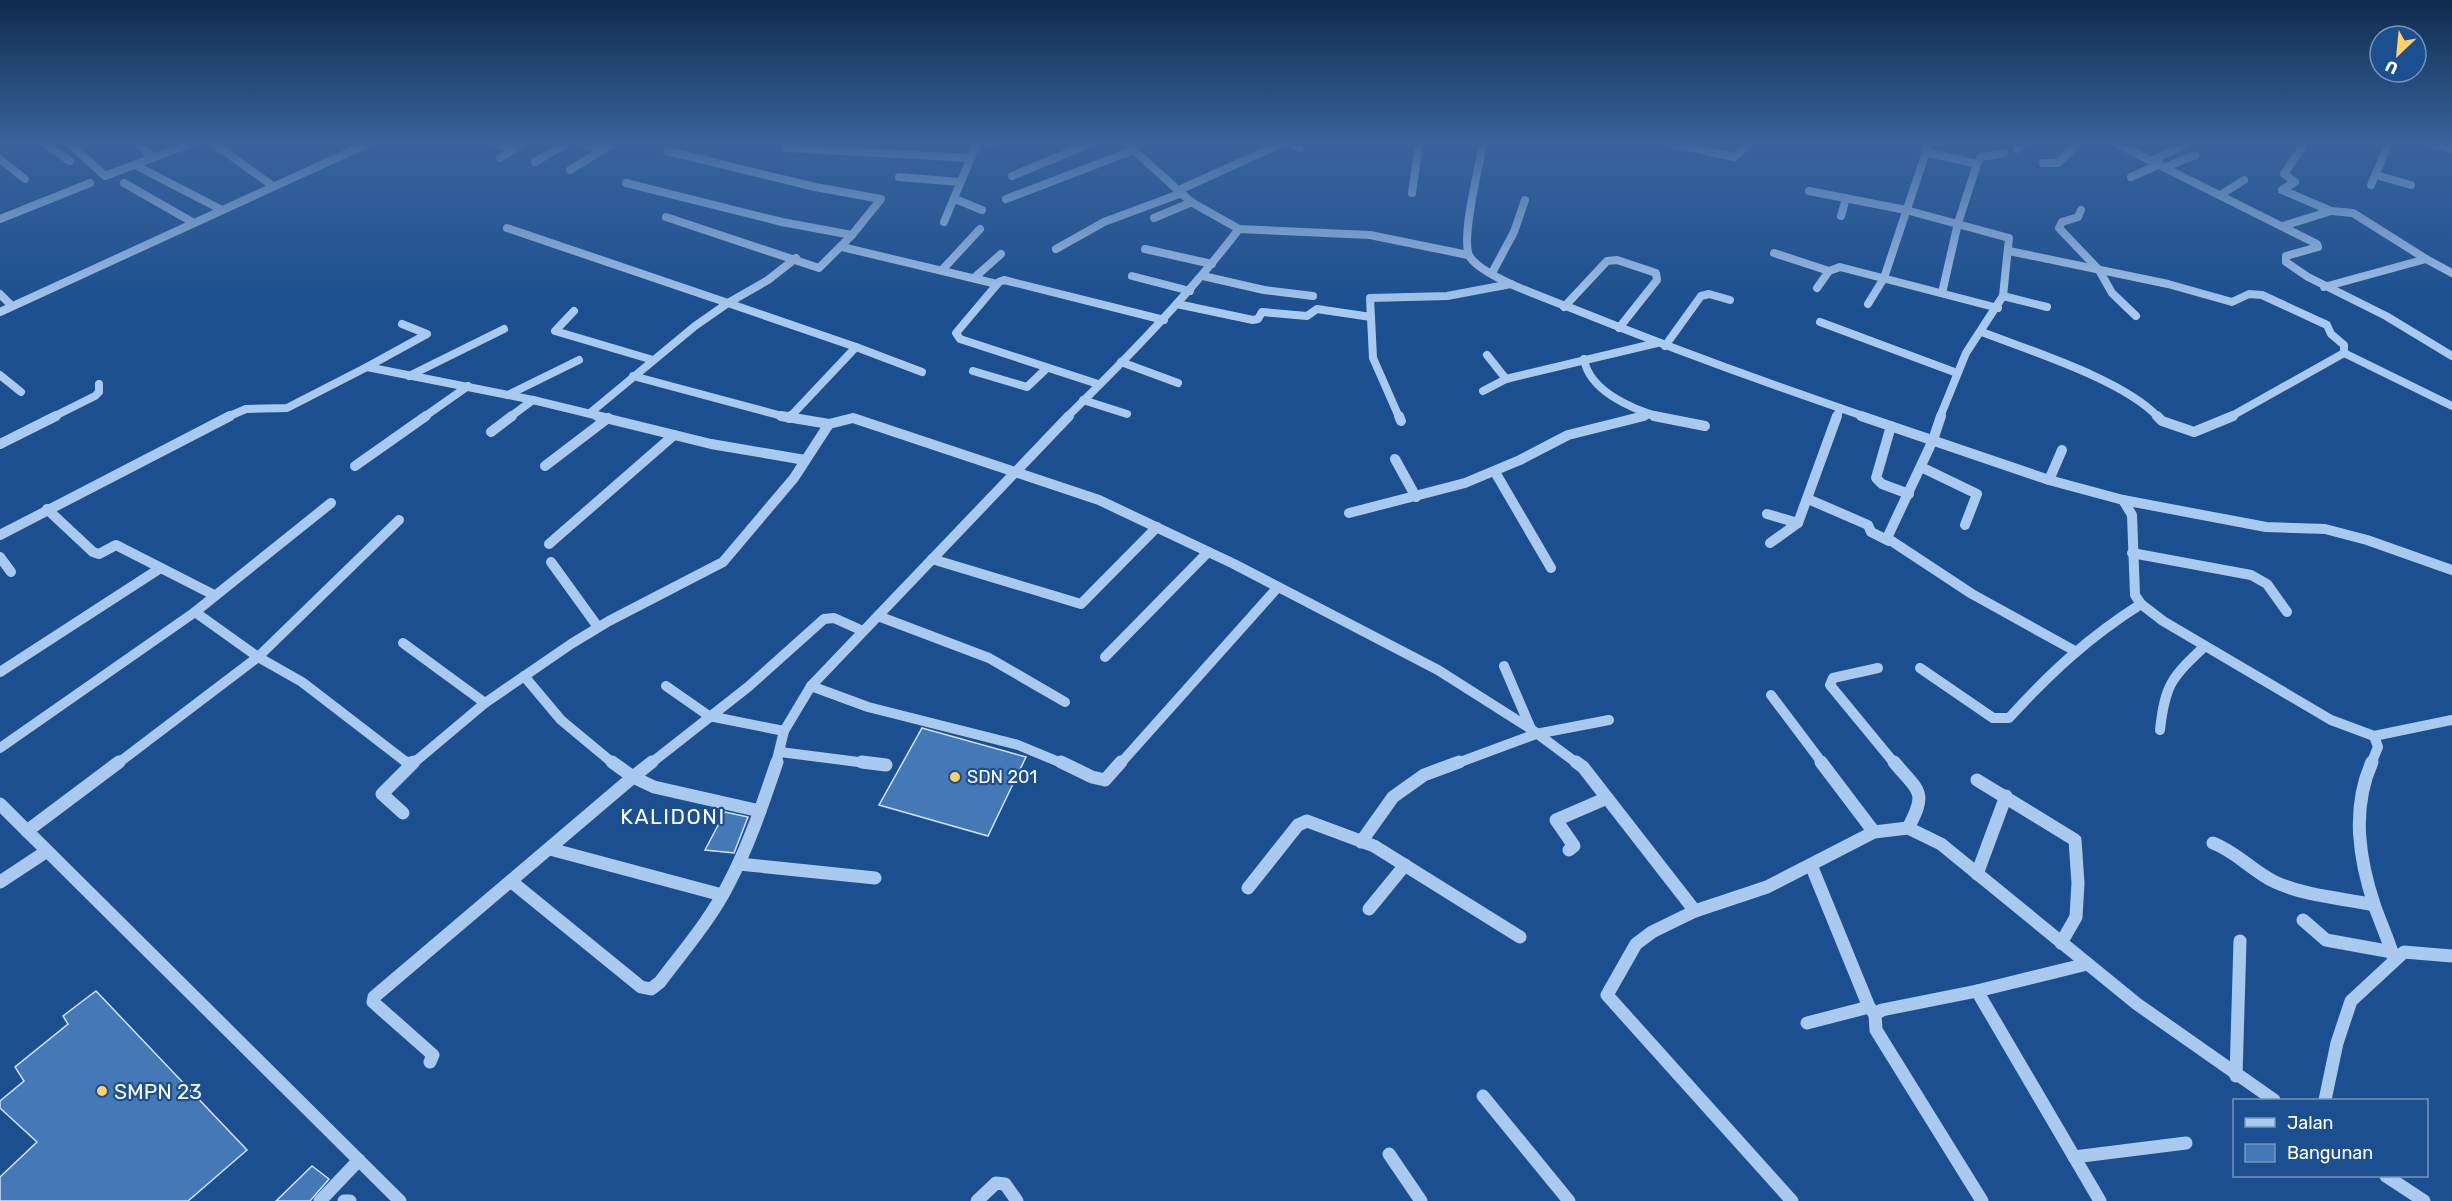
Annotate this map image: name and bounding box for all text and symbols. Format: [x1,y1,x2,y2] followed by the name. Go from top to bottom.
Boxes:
[2368,24,2428,84] north arrow
[2382,56,2401,78] text: U
[967,766,1037,788] place label: SDN 201
[948,770,962,784] marker: SDN 201
[620,804,726,829] district label: KALIDONI
[114,1079,202,1104] place label: SMPN 23
[95,1084,109,1098] marker: SMPN 23
[2233,1099,2428,1177] legend
[2287,1112,2334,1134] text: Jalan
[2287,1142,2373,1164] text: Bangunan

